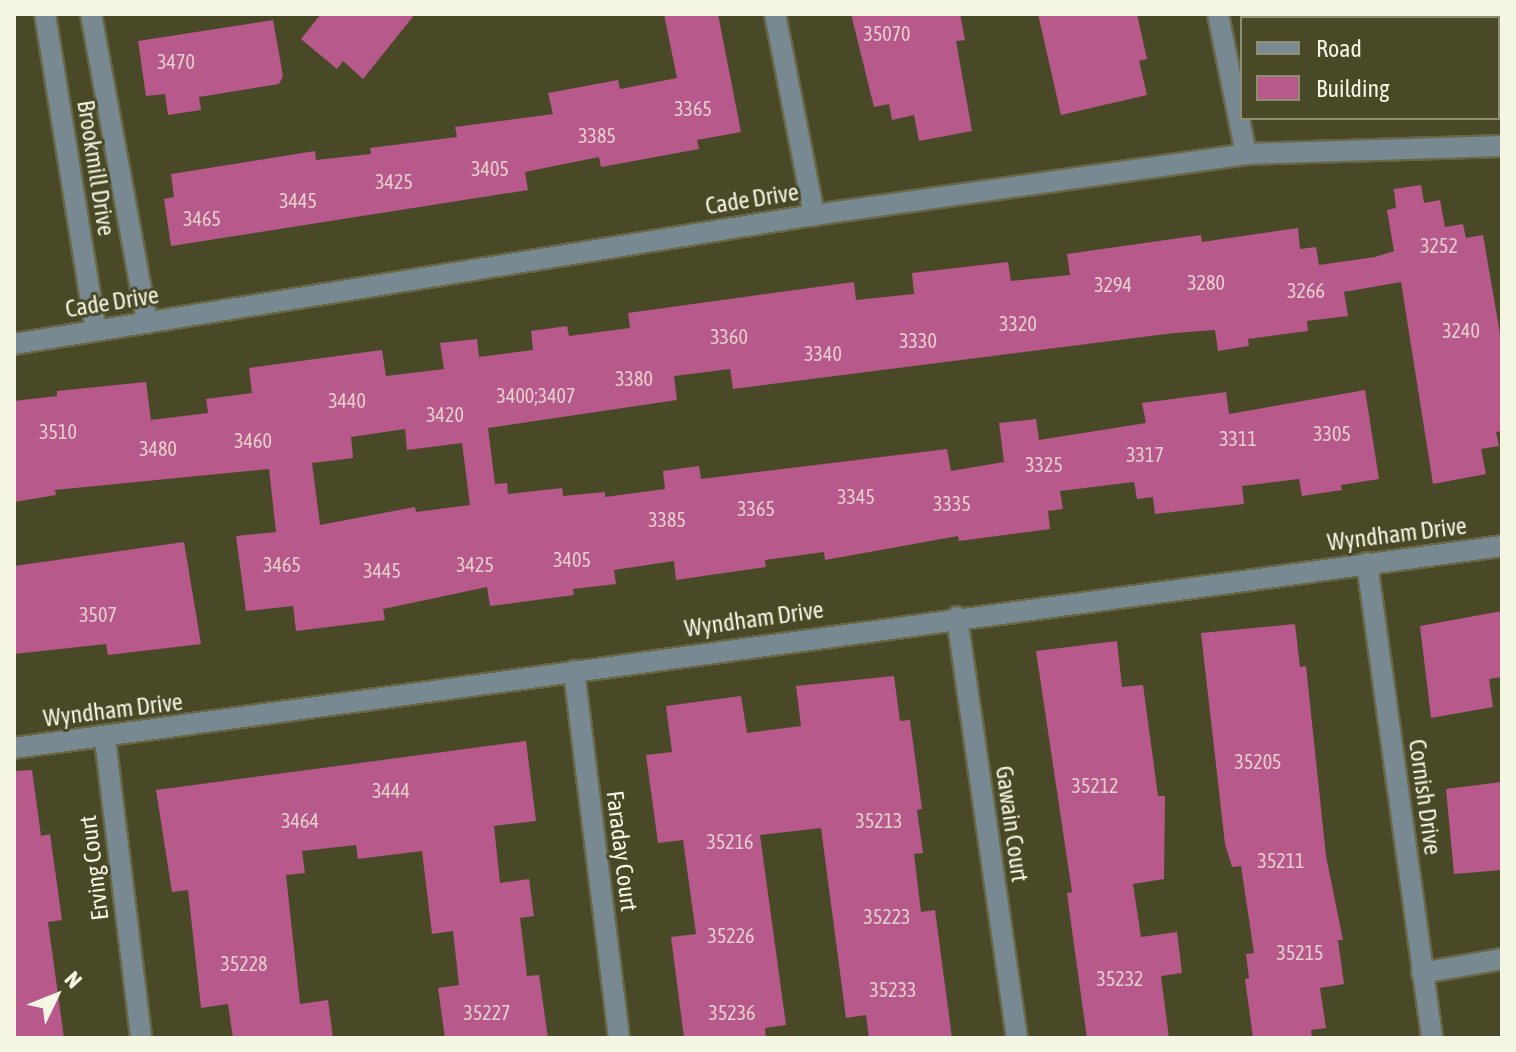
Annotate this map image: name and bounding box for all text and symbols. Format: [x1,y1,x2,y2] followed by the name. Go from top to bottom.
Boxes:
[1240,16,1500,120] legend
[864,21,910,45] house number: 35070
[1316,35,1362,62] text: Road
[157,49,195,73] house number: 3470
[1316,75,1389,102] text: Building
[674,96,712,120] house number: 3365
[71,98,121,238] street label: Brookmill Drive
[578,123,616,147] house number: 3385
[471,156,509,180] house number: 3405
[375,169,413,193] house number: 3425
[703,177,801,221] street label: Cade Drive
[279,188,317,212] house number: 3445
[183,206,221,230] house number: 3465
[1420,233,1458,257] house number: 3252
[1187,270,1225,294] house number: 3280
[1094,272,1132,296] house number: 3294
[1287,278,1325,302] house number: 3266
[63,280,161,324] street label: Cade Drive
[999,311,1037,335] house number: 3320
[1442,318,1480,342] house number: 3240
[710,324,748,348] house number: 3360
[899,328,937,352] house number: 3330
[804,341,842,365] house number: 3340
[615,366,653,390] house number: 3380
[497,383,575,407] house number: 3400;3407
[328,388,366,412] house number: 3440
[426,402,464,426] house number: 3420
[39,419,77,443] house number: 3510
[1313,421,1351,445] house number: 3305
[1219,426,1257,450] house number: 3311
[234,428,272,452] house number: 3460
[139,436,177,460] house number: 3480
[1126,442,1164,466] house number: 3317
[1025,452,1063,476] house number: 3325
[837,484,875,508] house number: 3345
[933,491,971,515] house number: 3335
[737,496,775,520] house number: 3365
[648,507,686,531] house number: 3385
[1326,511,1468,557] street label: Wyndham Drive
[553,547,591,571] house number: 3405
[263,552,301,576] house number: 3465
[456,552,494,576] house number: 3425
[363,558,401,582] house number: 3445
[683,595,825,643] street label: Wyndham Drive
[79,602,117,626] house number: 3507
[42,687,184,733] street label: Wyndham Drive
[1403,737,1447,857] street label: Cornish Drive
[1235,749,1281,773] house number: 35205
[990,764,1034,884] street label: Gawain Court
[1072,773,1118,797] house number: 35212
[372,778,410,802] house number: 3444
[600,789,644,913] street label: Faraday Court
[281,808,319,832] house number: 3464
[856,808,902,832] house number: 35213
[73,814,115,922] street label: Erving Court
[707,829,753,853] house number: 35216
[1258,848,1304,872] house number: 35211
[864,904,910,928] house number: 35223
[708,923,754,947] house number: 35226
[1277,940,1323,964] house number: 35215
[221,951,267,975] house number: 35228
[16,956,96,1036] north arrow
[60,966,87,993] text: N
[1097,966,1143,990] house number: 35232
[870,977,916,1001] house number: 35233
[464,1000,510,1024] house number: 35227
[709,1000,755,1024] house number: 35236

